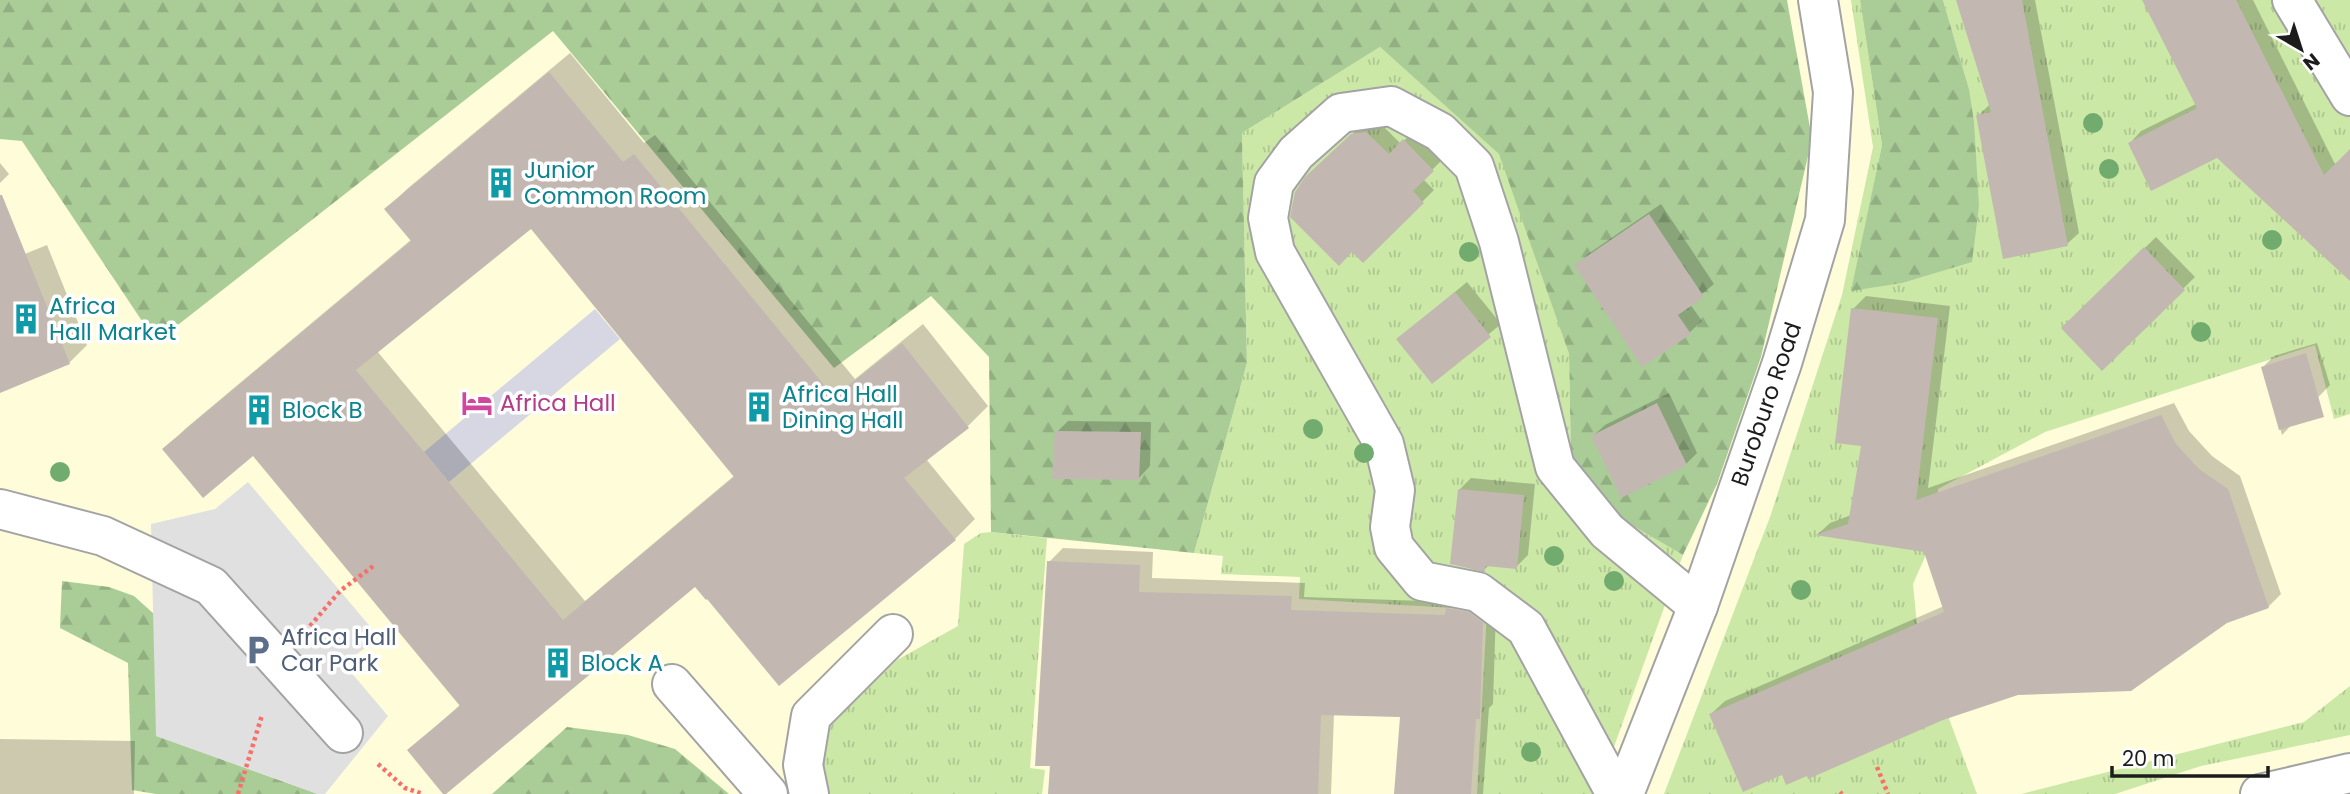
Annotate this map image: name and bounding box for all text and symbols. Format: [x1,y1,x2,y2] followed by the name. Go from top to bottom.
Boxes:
[2266,14,2336,84] north arrow
[2297,47,2325,77] text: N
[524,154,707,212] place label: Junior Common Room
[484,166,518,200] building icon: Junior Common Room
[49,290,176,348] place label: Africa Hall Market
[9,302,43,336] building icon: Africa Hall Market
[1723,318,1809,490] street label: Buroburo Road
[782,378,904,436] place label: Africa Hall Dining Hall
[460,386,494,420] hotel icon: Africa Hall
[500,387,616,419] place label: Africa Hall
[742,390,776,424] building icon: Africa Hall Dining Hall
[242,393,276,427] building icon: Block B
[282,394,363,426] place label: Block B
[281,621,397,679] place label: Africa Hall Car Park
[241,633,275,667] parking icon: Africa Hall Car Park
[541,646,575,680] building icon: Block A
[581,647,663,679] place label: Block A
[2112,734,2268,778] scale bar
[2122,744,2175,773] text: 20 m

